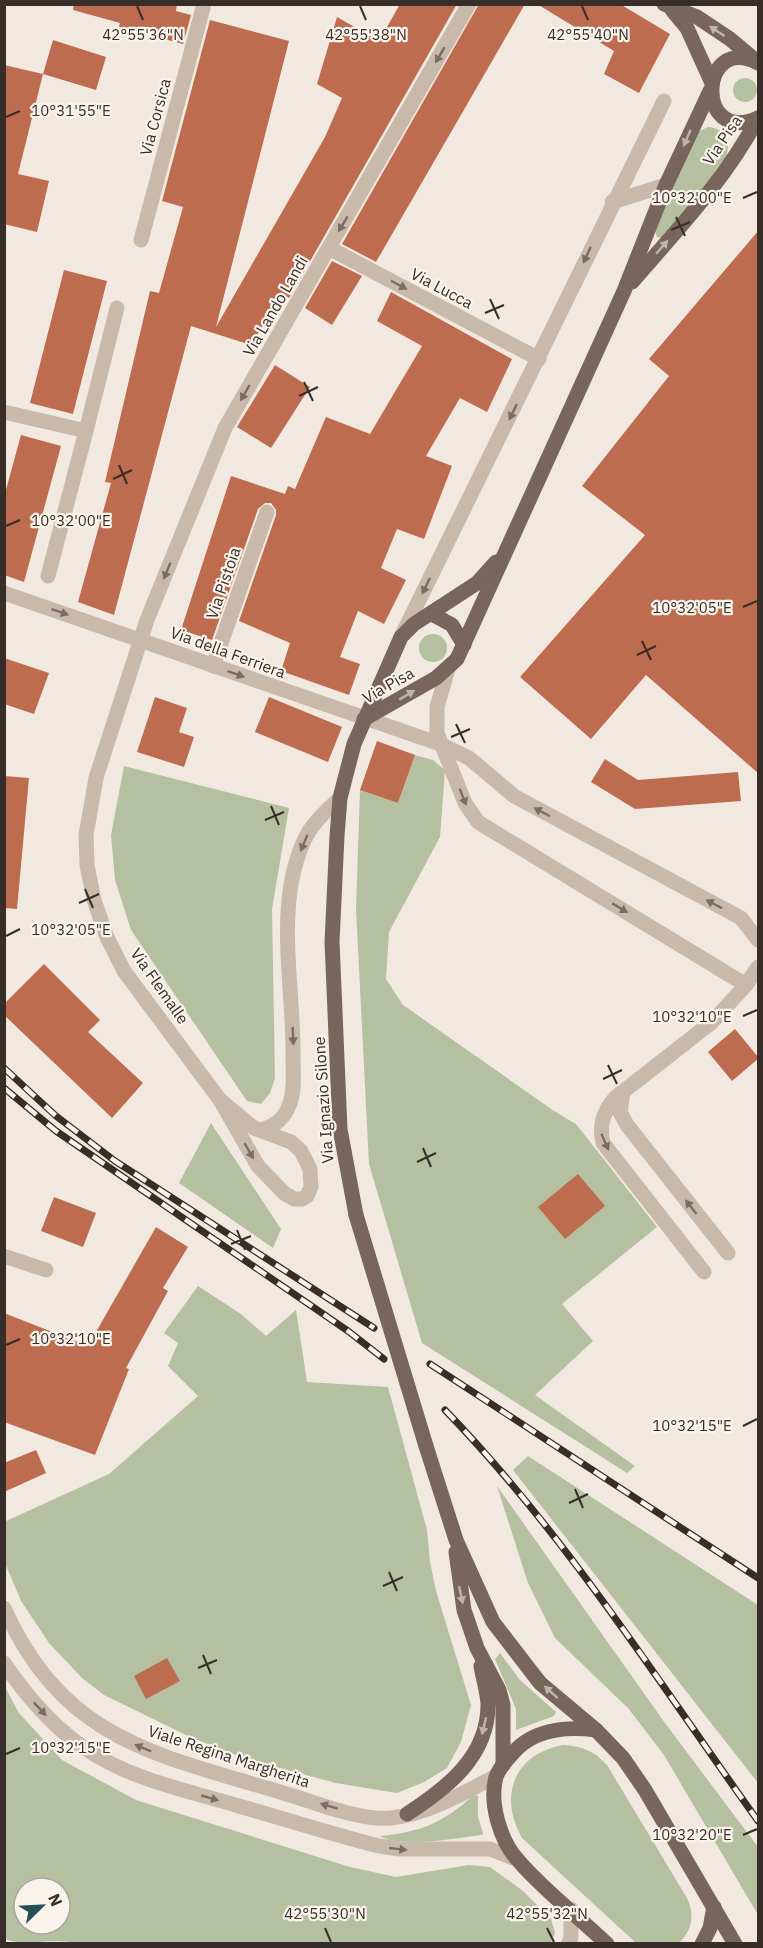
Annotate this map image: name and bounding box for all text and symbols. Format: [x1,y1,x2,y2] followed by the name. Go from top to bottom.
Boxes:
[102,25,184,44] text: 42°55'36"N
[325,25,407,44] text: 42°55'38"N
[547,25,629,44] text: 42°55'40"N
[709,25,726,36] one-way arrow
[435,47,445,64] one-way arrow
[135,76,175,158] street label: Via Corsica
[31,101,111,120] text: 10°31'55"E
[698,111,746,169] street label: Via Pisa
[682,129,692,147] one-way arrow
[652,188,732,207] text: 10°32'00"E
[338,216,349,232] one-way arrow
[655,240,668,255] one-way arrow
[583,247,592,264] one-way arrow
[238,252,312,360] street label: Via Lando Landi
[407,263,477,313] street label: Via Lucca
[391,280,408,290] one-way arrow
[240,385,251,401] one-way arrow
[508,403,518,420] one-way arrow
[31,511,111,530] text: 10°32'00"E
[201,544,245,621] street label: Via Pistoia
[162,563,172,581] one-way arrow
[422,578,431,595] one-way arrow
[652,598,732,617] text: 10°32'05"E
[51,607,69,617] one-way arrow
[168,622,289,682] street label: Via della Ferriera
[359,662,418,708] street label: Via Pisa
[228,670,246,680] one-way arrow
[399,690,415,701] one-way arrow
[459,788,468,806] one-way arrow
[534,807,551,817] one-way arrow
[299,834,309,852] one-way arrow
[706,899,723,909] one-way arrow
[612,902,628,913] one-way arrow
[31,920,111,939] text: 10°32'05"E
[127,944,194,1028] street label: Via Flemalle
[652,1007,732,1026] text: 10°32'10"E
[289,1026,298,1045] one-way arrow
[309,1036,337,1164] street label: Via Ignazio Silone
[600,1133,610,1151] one-way arrow
[244,1143,255,1159] one-way arrow
[685,1199,698,1215] one-way arrow
[31,1329,111,1348] text: 10°32'10"E
[652,1416,732,1435] text: 10°32'15"E
[457,1586,466,1605] one-way arrow
[543,1685,558,1699] one-way arrow
[33,1702,47,1717] one-way arrow
[479,1717,488,1736] one-way arrow
[145,1720,313,1792] street label: Viale Regina Margherita
[31,1738,111,1757] text: 10°32'15"E
[134,1743,152,1753] one-way arrow
[201,1794,219,1803] one-way arrow
[320,1801,338,1811] one-way arrow
[652,1825,732,1844] text: 10°32'20"E
[389,1844,408,1854] one-way arrow
[12,1876,72,1936] north arrow
[44,1891,67,1909] text: N
[284,1904,366,1923] text: 42°55'30"N
[506,1904,588,1923] text: 42°55'32"N

